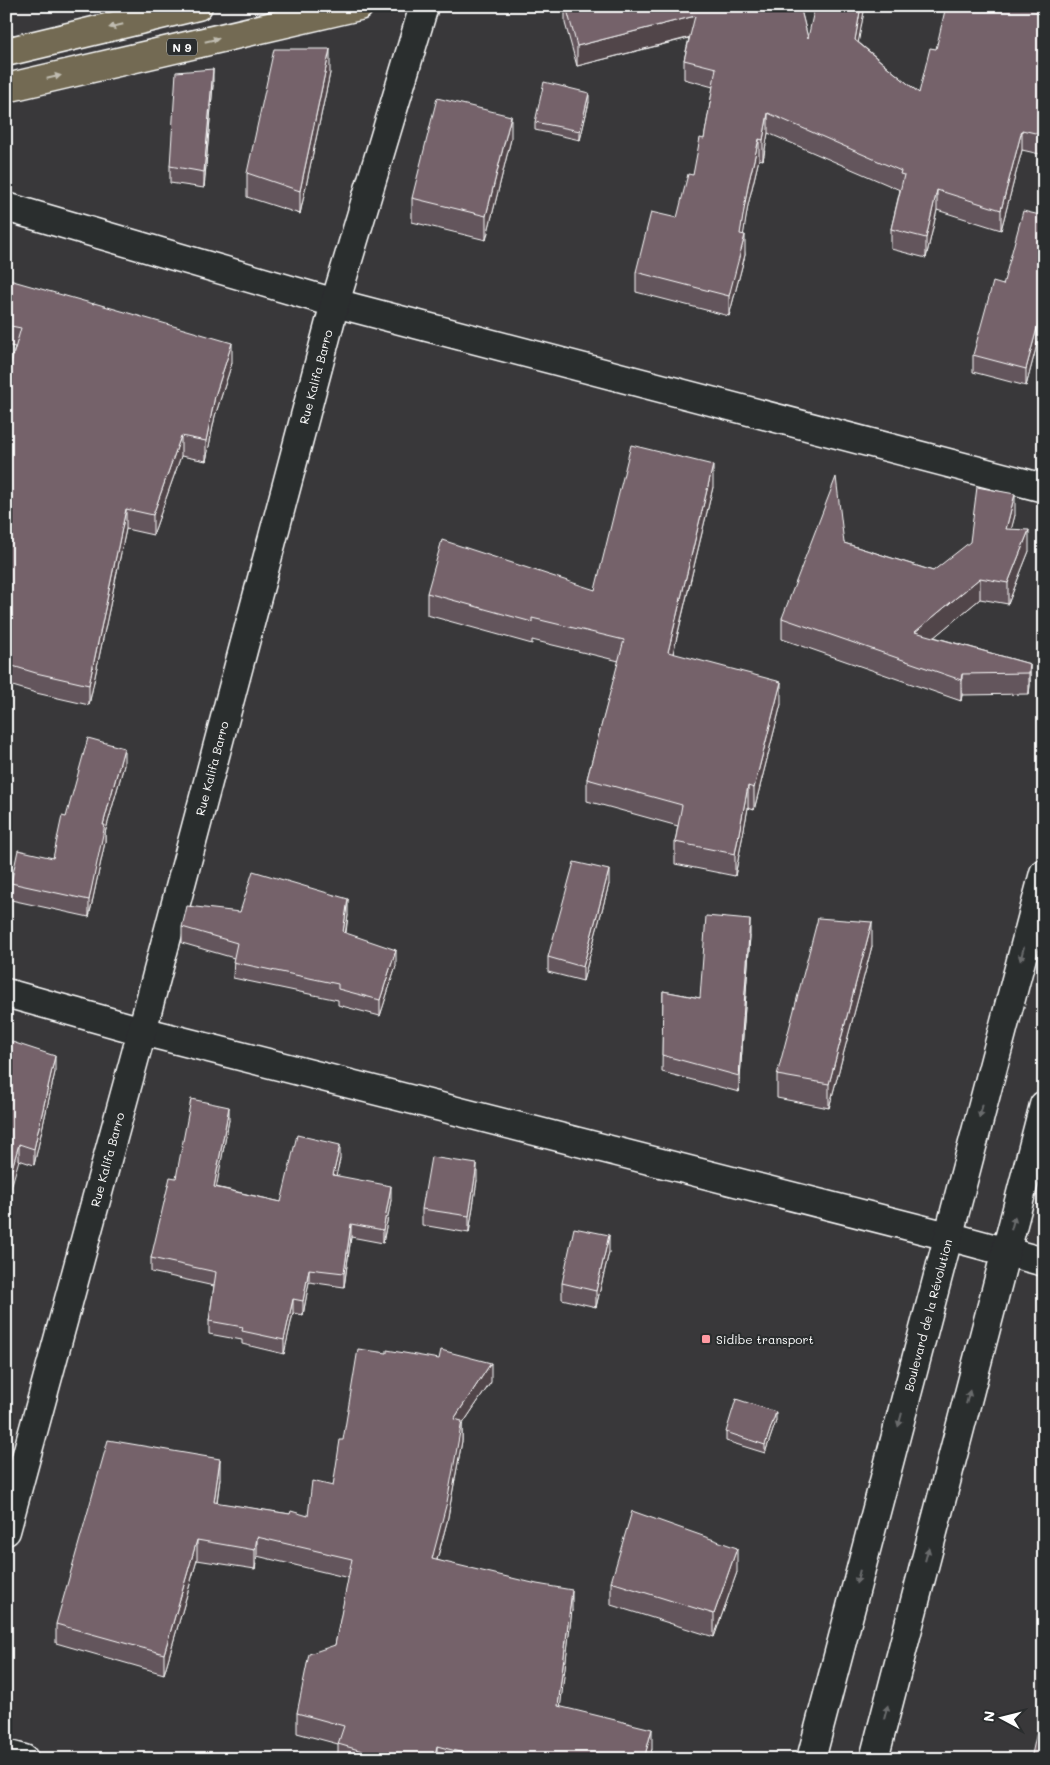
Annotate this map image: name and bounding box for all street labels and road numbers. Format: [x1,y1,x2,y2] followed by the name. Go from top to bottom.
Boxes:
[167,38,197,56] road number: N 9
[295,328,336,426] street label: Rue Kalifa Barro
[191,719,232,817] street label: Rue Kalifa Barro
[87,1111,128,1208] street label: Rue Kalifa Barro
[900,1237,955,1393] street label: Boulevard de la Révolution

